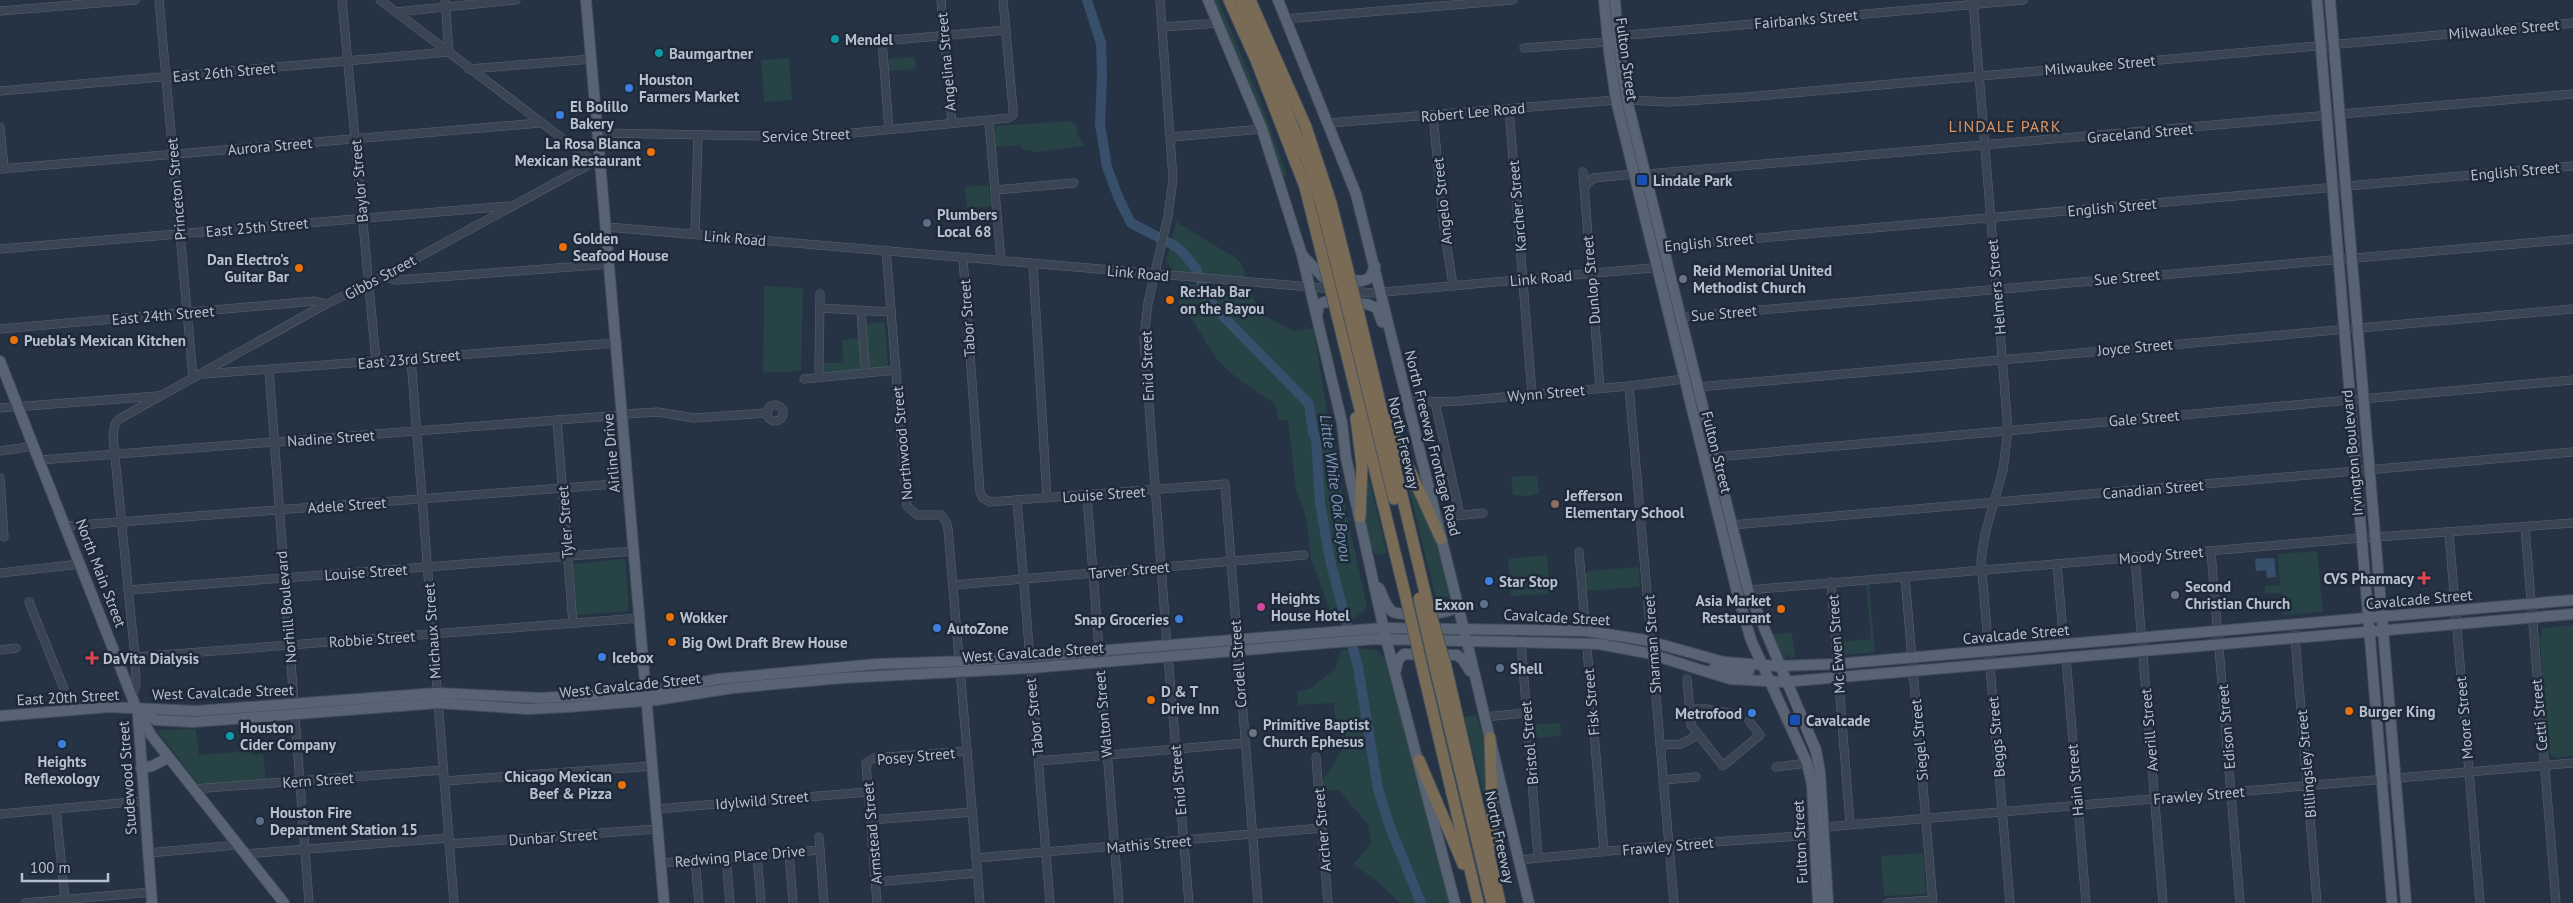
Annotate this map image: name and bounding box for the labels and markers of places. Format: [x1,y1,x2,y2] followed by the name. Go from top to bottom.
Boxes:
[845,30,894,49] place label: Mendel
[829,33,841,45] marker: Mendel
[669,44,754,63] place label: Baumgartner
[653,47,665,59] marker: Baumgartner
[639,70,740,106] place label: Houston Farmers Market
[623,82,635,94] marker: Houston Farmers Market
[570,97,628,133] place label: El Bolillo Bakery
[554,109,566,121] marker: El Bolillo Bakery
[515,134,642,170] place label: La Rosa Blanca Mexican Restaurant
[645,146,657,158] marker: La Rosa Blanca Mexican Restaurant
[1653,171,1733,190] place label: Lindale Park
[1635,173,1649,187] marker: Lindale Park
[937,205,997,241] place label: Plumbers Local 68
[921,217,933,229] marker: Plumbers Local 68
[573,229,669,265] place label: Golden Seafood House
[557,241,569,253] marker: Golden Seafood House
[207,250,290,286] place label: Dan Electro's Guitar Bar
[1693,261,1832,297] place label: Reid Memorial United Methodist Church
[293,262,305,274] marker: Dan Electro's Guitar Bar
[1677,273,1689,285] marker: Reid Memorial United Methodist Church
[1180,282,1264,318] place label: Re:Hab Bar on the Bayou
[1164,294,1176,306] marker: Re:Hab Bar on the Bayou
[24,331,186,350] place label: Puebla's Mexican Kitchen
[8,334,20,346] marker: Puebla's Mexican Kitchen
[1564,486,1685,522] place label: Jefferson Elementary School
[1549,498,1561,510] marker: Jefferson Elementary School
[2323,569,2415,588] place label: CVS Pharmacy
[1499,572,1558,591] place label: Star Stop
[2418,572,2430,584] marker: CVS Pharmacy
[1483,575,1495,587] marker: Star Stop
[2185,577,2290,613] place label: Second Christian Church
[1271,589,1350,625] place label: Heights House Hotel
[2169,589,2181,601] marker: Second Christian Church
[1696,591,1772,627] place label: Asia Market Restaurant
[1435,595,1474,614] place label: Exxon
[1478,598,1490,610] marker: Exxon
[1255,601,1267,613] marker: Heights House Hotel
[1775,603,1787,615] marker: Asia Market Restaurant
[680,608,728,627] place label: Wokker
[1074,610,1169,629] place label: Snap Groceries
[664,611,676,623] marker: Wokker
[1173,613,1185,625] marker: Snap Groceries
[947,619,1009,638] place label: AutoZone
[931,622,943,634] marker: AutoZone
[682,633,848,652] place label: Big Owl Draft Brew House
[666,636,678,648] marker: Big Owl Draft Brew House
[612,648,654,667] place label: Icebox
[103,649,199,668] place label: DaVita Dialysis
[85,651,99,665] marker: DaVita Dialysis
[596,651,608,663] marker: Icebox
[1510,659,1543,678] place label: Shell
[1494,662,1506,674] marker: Shell
[1161,682,1219,718] place label: D & T Drive Inn
[1145,694,1157,706] marker: D & T Drive Inn
[2359,702,2435,721] place label: Burger King
[1675,704,1742,723] place label: Metrofood
[2343,705,2355,717] marker: Burger King
[1746,707,1758,719] marker: Metrofood
[1806,711,1871,730] place label: Cavalcade
[1788,713,1802,727] marker: Cavalcade
[1263,715,1370,751] place label: Primitive Baptist Church Ephesus
[240,718,337,754] place label: Houston Cider Company
[1247,727,1259,739] marker: Primitive Baptist Church Ephesus
[224,730,236,742] marker: Houston Cider Company
[56,738,68,750] marker: Heights Reflexology
[24,752,101,788] place label: Heights Reflexology
[504,767,612,803] place label: Chicago Mexican Beef & Pizza
[616,779,628,791] marker: Chicago Mexican Beef & Pizza
[270,803,418,839] place label: Houston Fire Department Station 15
[254,815,266,827] marker: Houston Fire Department Station 15

